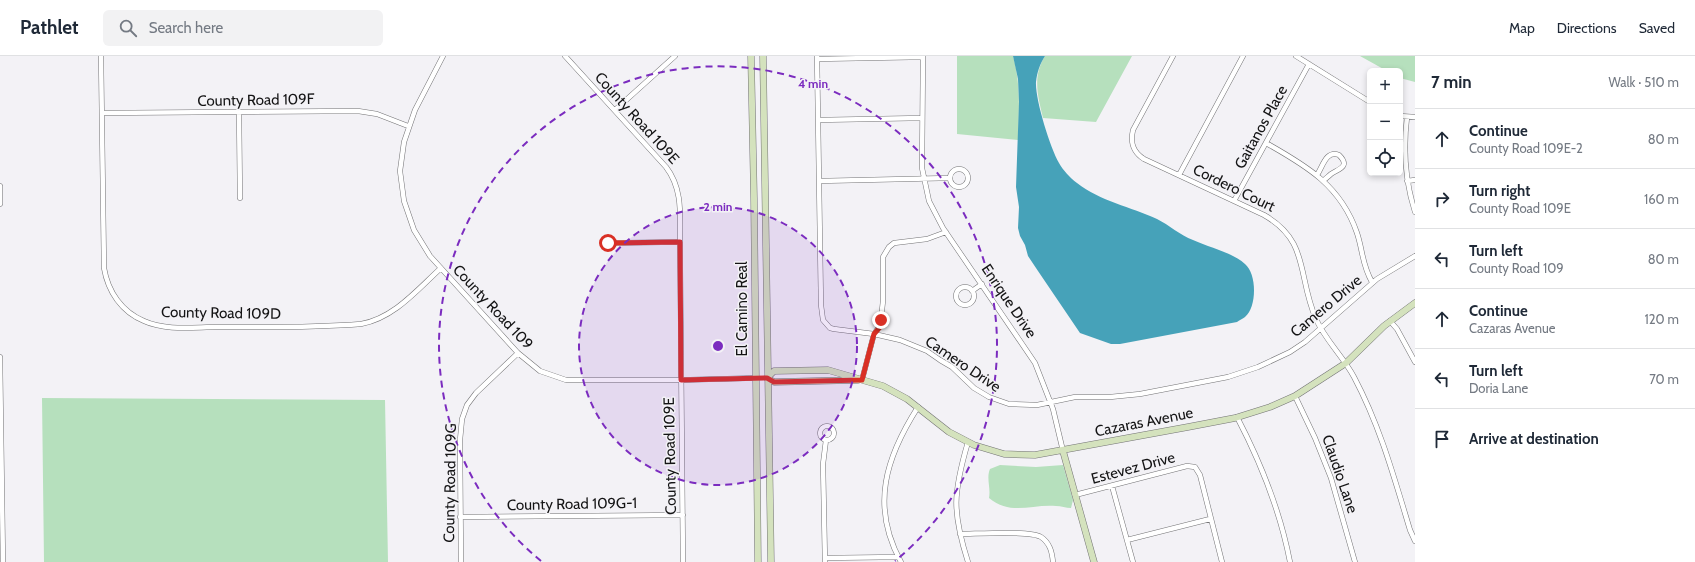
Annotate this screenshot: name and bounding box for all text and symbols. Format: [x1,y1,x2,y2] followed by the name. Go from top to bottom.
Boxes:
[103,10,383,46] search box
[20,16,79,39] text: Pathlet
[117,17,139,39] icon: search
[149,19,223,37] text: Search here
[1509,19,1535,37] text: Map
[1557,19,1617,37] text: Directions
[1639,19,1675,37] text: Saved
[591,68,683,168] street label: County Road 109E
[1367,68,1403,176] map controls
[1367,68,1403,104] button: +
[1431,72,1472,92] text: 7 min
[1608,74,1679,90] text: Walk · 510 m
[798,76,828,91] text: 4 min
[1231,82,1291,172] street label: Gaitanos Place
[197,90,315,110] street label: County Road 109F
[1367,104,1403,140] button: −
[1469,122,1528,140] text: Continue
[1431,128,1453,150] icon: ahead
[1648,131,1679,147] text: 80 m
[1367,140,1403,176] button: locate
[1469,140,1583,156] text: County Road 109E-2
[1190,160,1278,216] street label: Cordero Court
[1469,182,1530,200] text: Turn right
[1431,188,1453,210] icon: right
[1644,191,1679,207] text: 160 m
[704,199,732,214] text: 2 min
[1469,200,1571,216] text: County Road 109E
[599,234,617,252] route start
[1469,242,1523,260] text: Turn left
[1431,248,1453,270] icon: left
[1648,251,1679,267] text: 80 m
[1469,260,1564,276] text: County Road 109
[449,261,537,353] street label: County Road 109
[733,261,751,357] street label: El Camino Real
[978,261,1041,342] street label: Enrique Drive
[1287,271,1365,341] street label: Camero Drive
[1469,302,1528,320] text: Continue
[161,303,281,323] street label: County Road 109D
[1431,308,1453,330] icon: ahead
[872,311,890,329] route end
[1645,311,1679,327] text: 120 m
[1469,320,1555,336] text: Cazaras Avenue
[922,332,1004,396] street label: Camero Drive
[711,339,725,353] centre of rings
[1469,362,1523,380] text: Turn left
[1431,368,1453,390] icon: left
[1649,371,1679,387] text: 70 m
[1469,380,1528,396] text: Doria Lane
[660,397,680,515] street label: County Road 109E
[1093,404,1195,440] street label: Cazaras Avenue
[440,423,460,543] street label: County Road 109G
[1431,428,1453,450] icon: arrive
[1469,430,1599,448] text: Arrive at destination
[1318,432,1362,516] street label: Claudio Lane
[1089,448,1177,488] street label: Estevez Drive
[507,494,637,514] street label: County Road 109G-1

